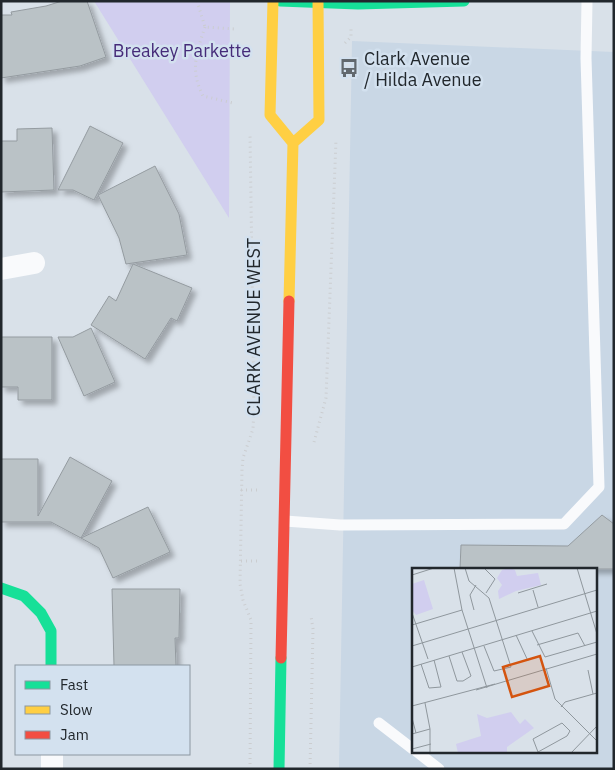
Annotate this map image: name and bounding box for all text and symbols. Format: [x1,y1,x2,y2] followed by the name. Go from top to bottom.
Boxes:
[113,39,251,62] park label: Breakey Parkette
[364,47,482,91] place label: Clark Avenue / Hilda Avenue
[338,57,360,79] bus stop icon: Clark Avenue / Hilda Avenue
[242,238,265,416] street label: CLARK AVENUE WEST
[412,568,598,752] inset map
[15,665,190,755] legend
[60,675,88,694] text: Fast
[60,700,93,719] text: Slow
[60,725,89,744] text: Jam

